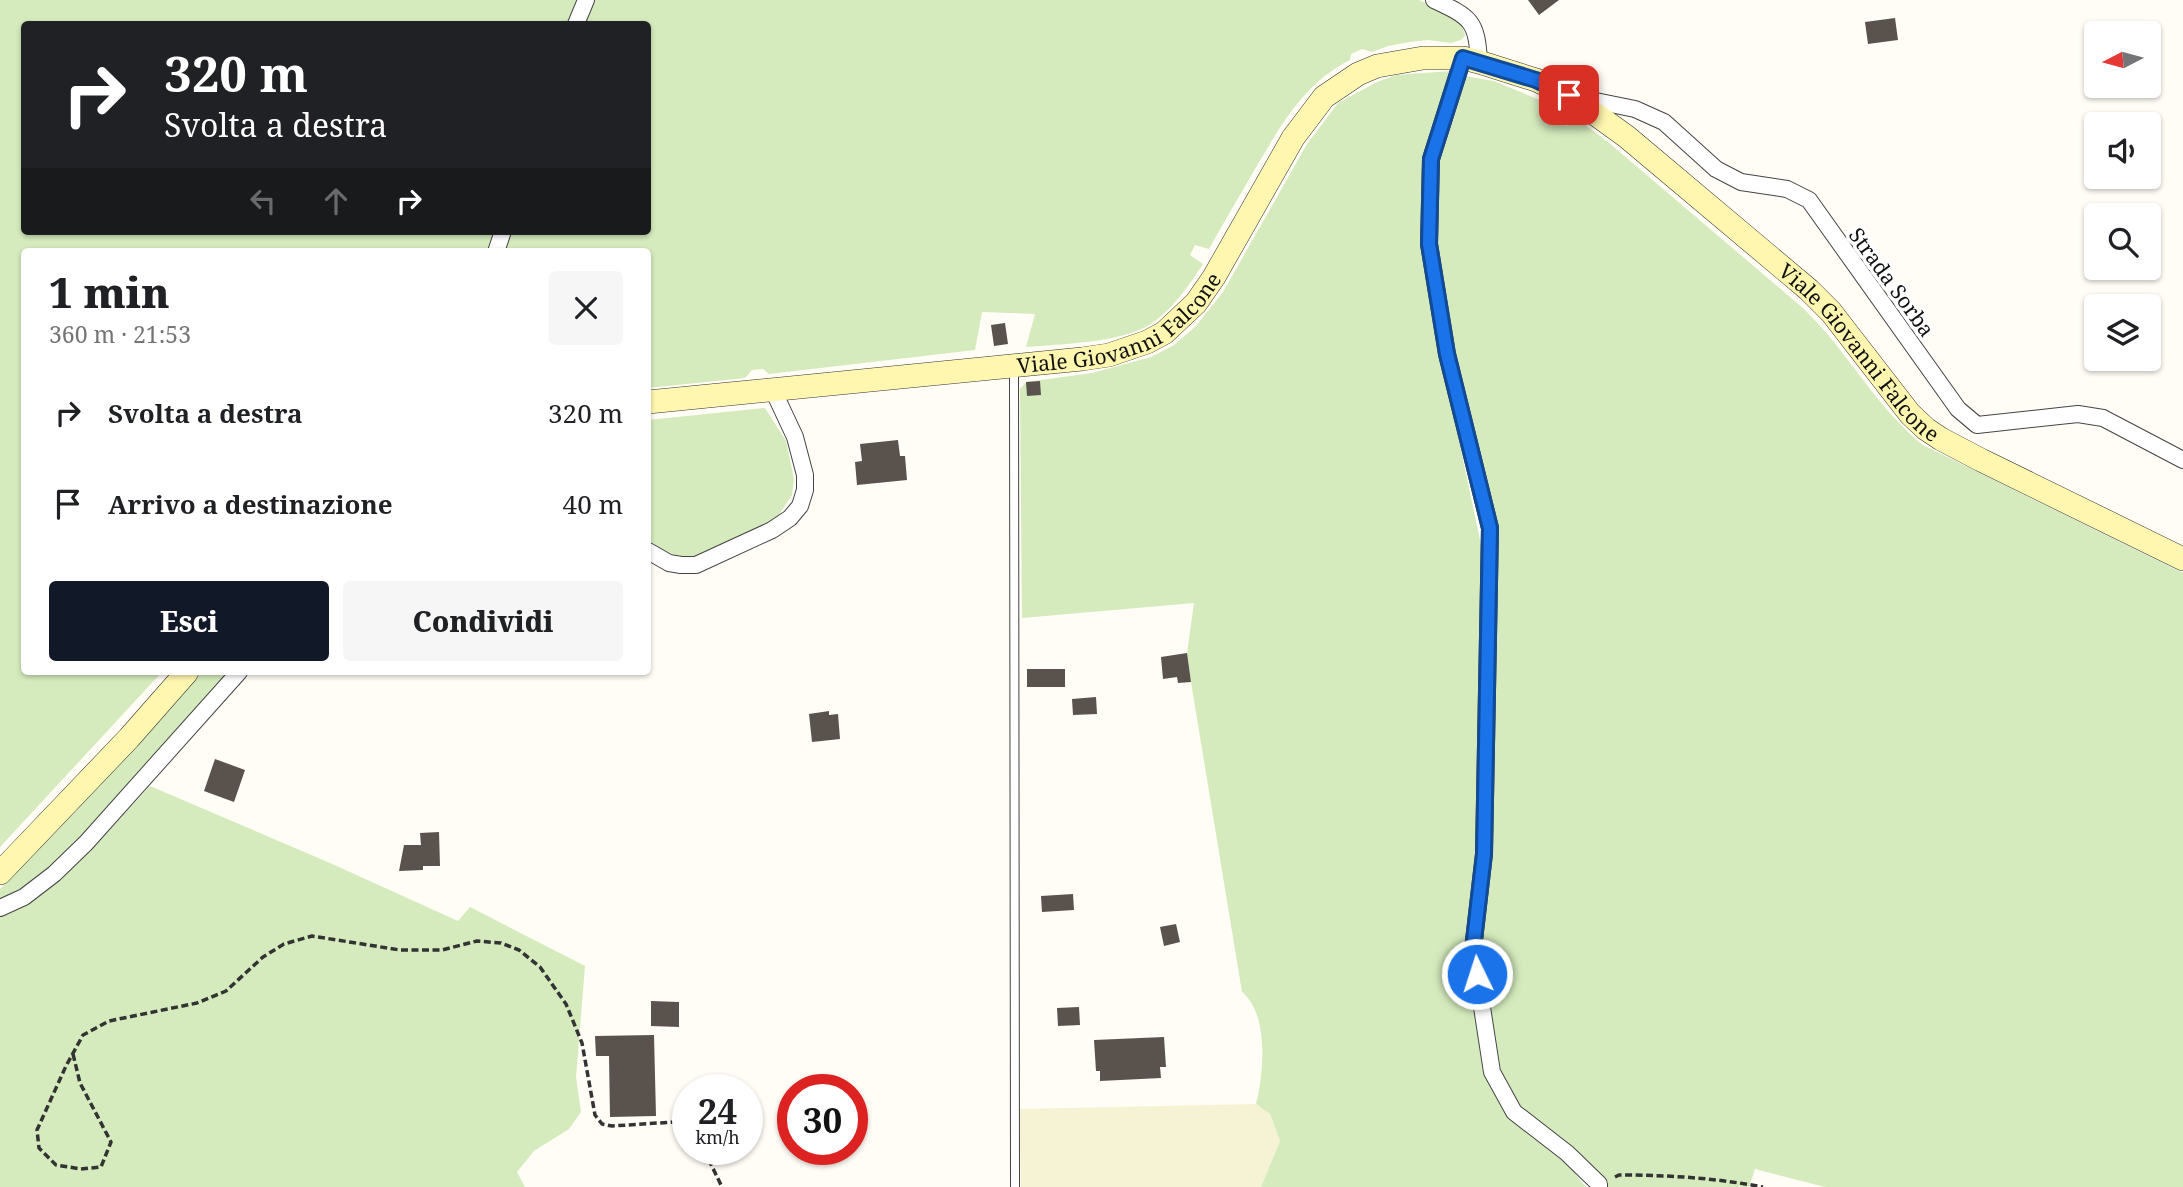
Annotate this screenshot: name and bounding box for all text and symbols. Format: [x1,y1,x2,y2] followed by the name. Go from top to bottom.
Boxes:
[2084,21,2161,98] north arrow
[2084,21,2161,371] map controls
[164,40,308,106] text: 320 m
[49,49,140,140] icon: right
[1539,65,1599,125] pin
[1550,76,1588,114] icon: arrive
[164,103,387,146] text: Svolta a destra
[2084,112,2161,189] button: sound
[244,182,282,220] icon: left
[317,182,355,220] icon: ahead
[390,182,428,220] icon: right
[2084,203,2161,280] button: search
[1843,222,1941,342] street label: Strada Sorba
[1773,257,1945,448] street label: Viale Giovanni Falcone
[49,263,170,320] text: 1 min
[1016,267,1227,379] street label: Viale Giovanni Falcone
[549,271,623,345] button: close
[2084,294,2161,371] button: layers
[49,318,191,350] text: 360 m · 21:53
[49,394,87,432] icon: right
[108,395,303,431] text: Svolta a destra
[548,395,623,431] text: 320 m
[49,485,87,523] icon: arrive
[108,486,393,522] text: Arrivo a destinazione
[563,486,623,522] text: 40 m
[49,581,329,661] button: Esci
[343,581,623,661] button: Condividi
[1440,937,1514,1011] position arrow
[777,1074,868,1165] speed limit sign: 30
[698,1087,737,1134] text: 24
[695,1125,740,1149] text: km/h

